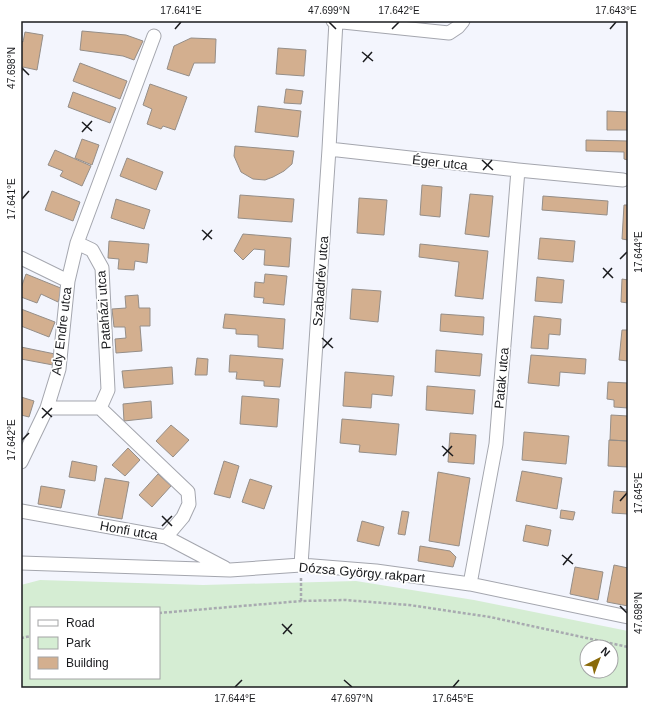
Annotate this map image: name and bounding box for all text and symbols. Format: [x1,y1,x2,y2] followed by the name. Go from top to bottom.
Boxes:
[160,5,202,16] text: 17.641°E
[308,5,350,16] text: 47.699°N
[378,5,420,16] text: 17.642°E
[595,5,637,16] text: 17.643°E
[6,47,17,89] text: 47.698°N
[411,152,469,173] street label: Éger utca
[6,178,17,220] text: 17.641°E
[633,231,644,273] text: 17.644°E
[310,235,331,327] street label: Szabadrév utca
[93,269,114,350] street label: Pataházi utca
[49,285,74,376] street label: Ady Endre utca
[491,346,512,409] street label: Patak utca
[6,419,17,461] text: 17.642°E
[633,472,644,514] text: 17.645°E
[99,518,160,543] street label: Honfi utca
[298,560,426,586] street label: Dózsa György rakpart
[633,592,644,634] text: 47.698°N
[30,607,160,679] legend
[66,616,95,630] text: Road
[66,636,92,650] text: Park
[579,639,619,679] north arrow
[599,644,613,659] text: N
[66,656,109,670] text: Building
[214,693,256,704] text: 17.644°E
[331,693,373,704] text: 47.697°N
[432,693,474,704] text: 17.645°E

